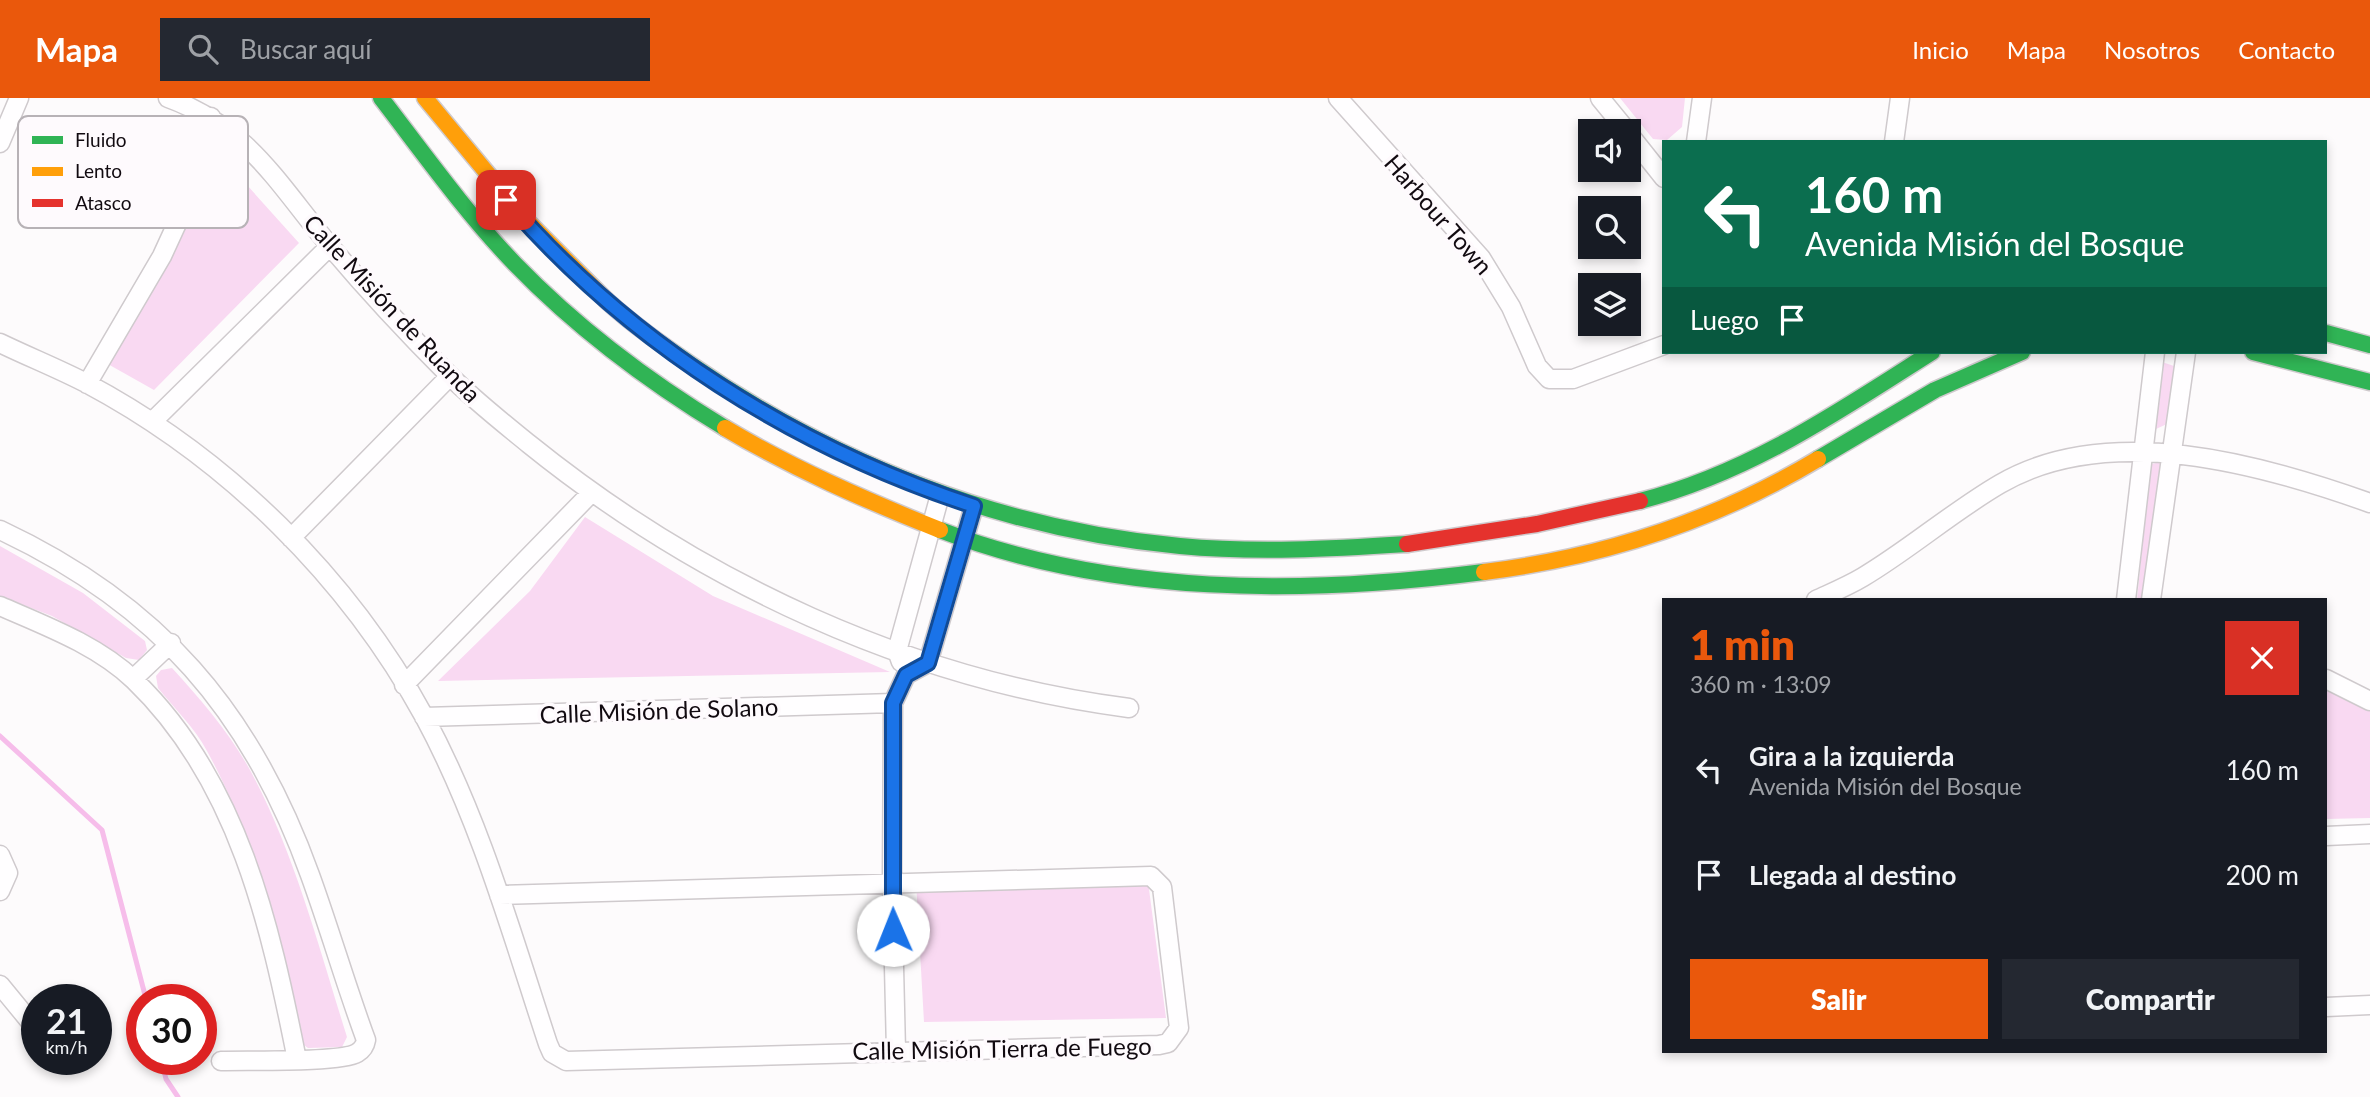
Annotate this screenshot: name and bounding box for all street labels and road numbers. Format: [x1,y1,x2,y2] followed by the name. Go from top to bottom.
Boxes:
[1379,148,1499,280] street label: Harbour Town
[298,208,488,408] street label: Calle Misión de Ruanda
[539,691,779,729] street label: Calle Misión de Solano
[852,1031,1152,1065] street label: Calle Misión Tierra de Fuego

